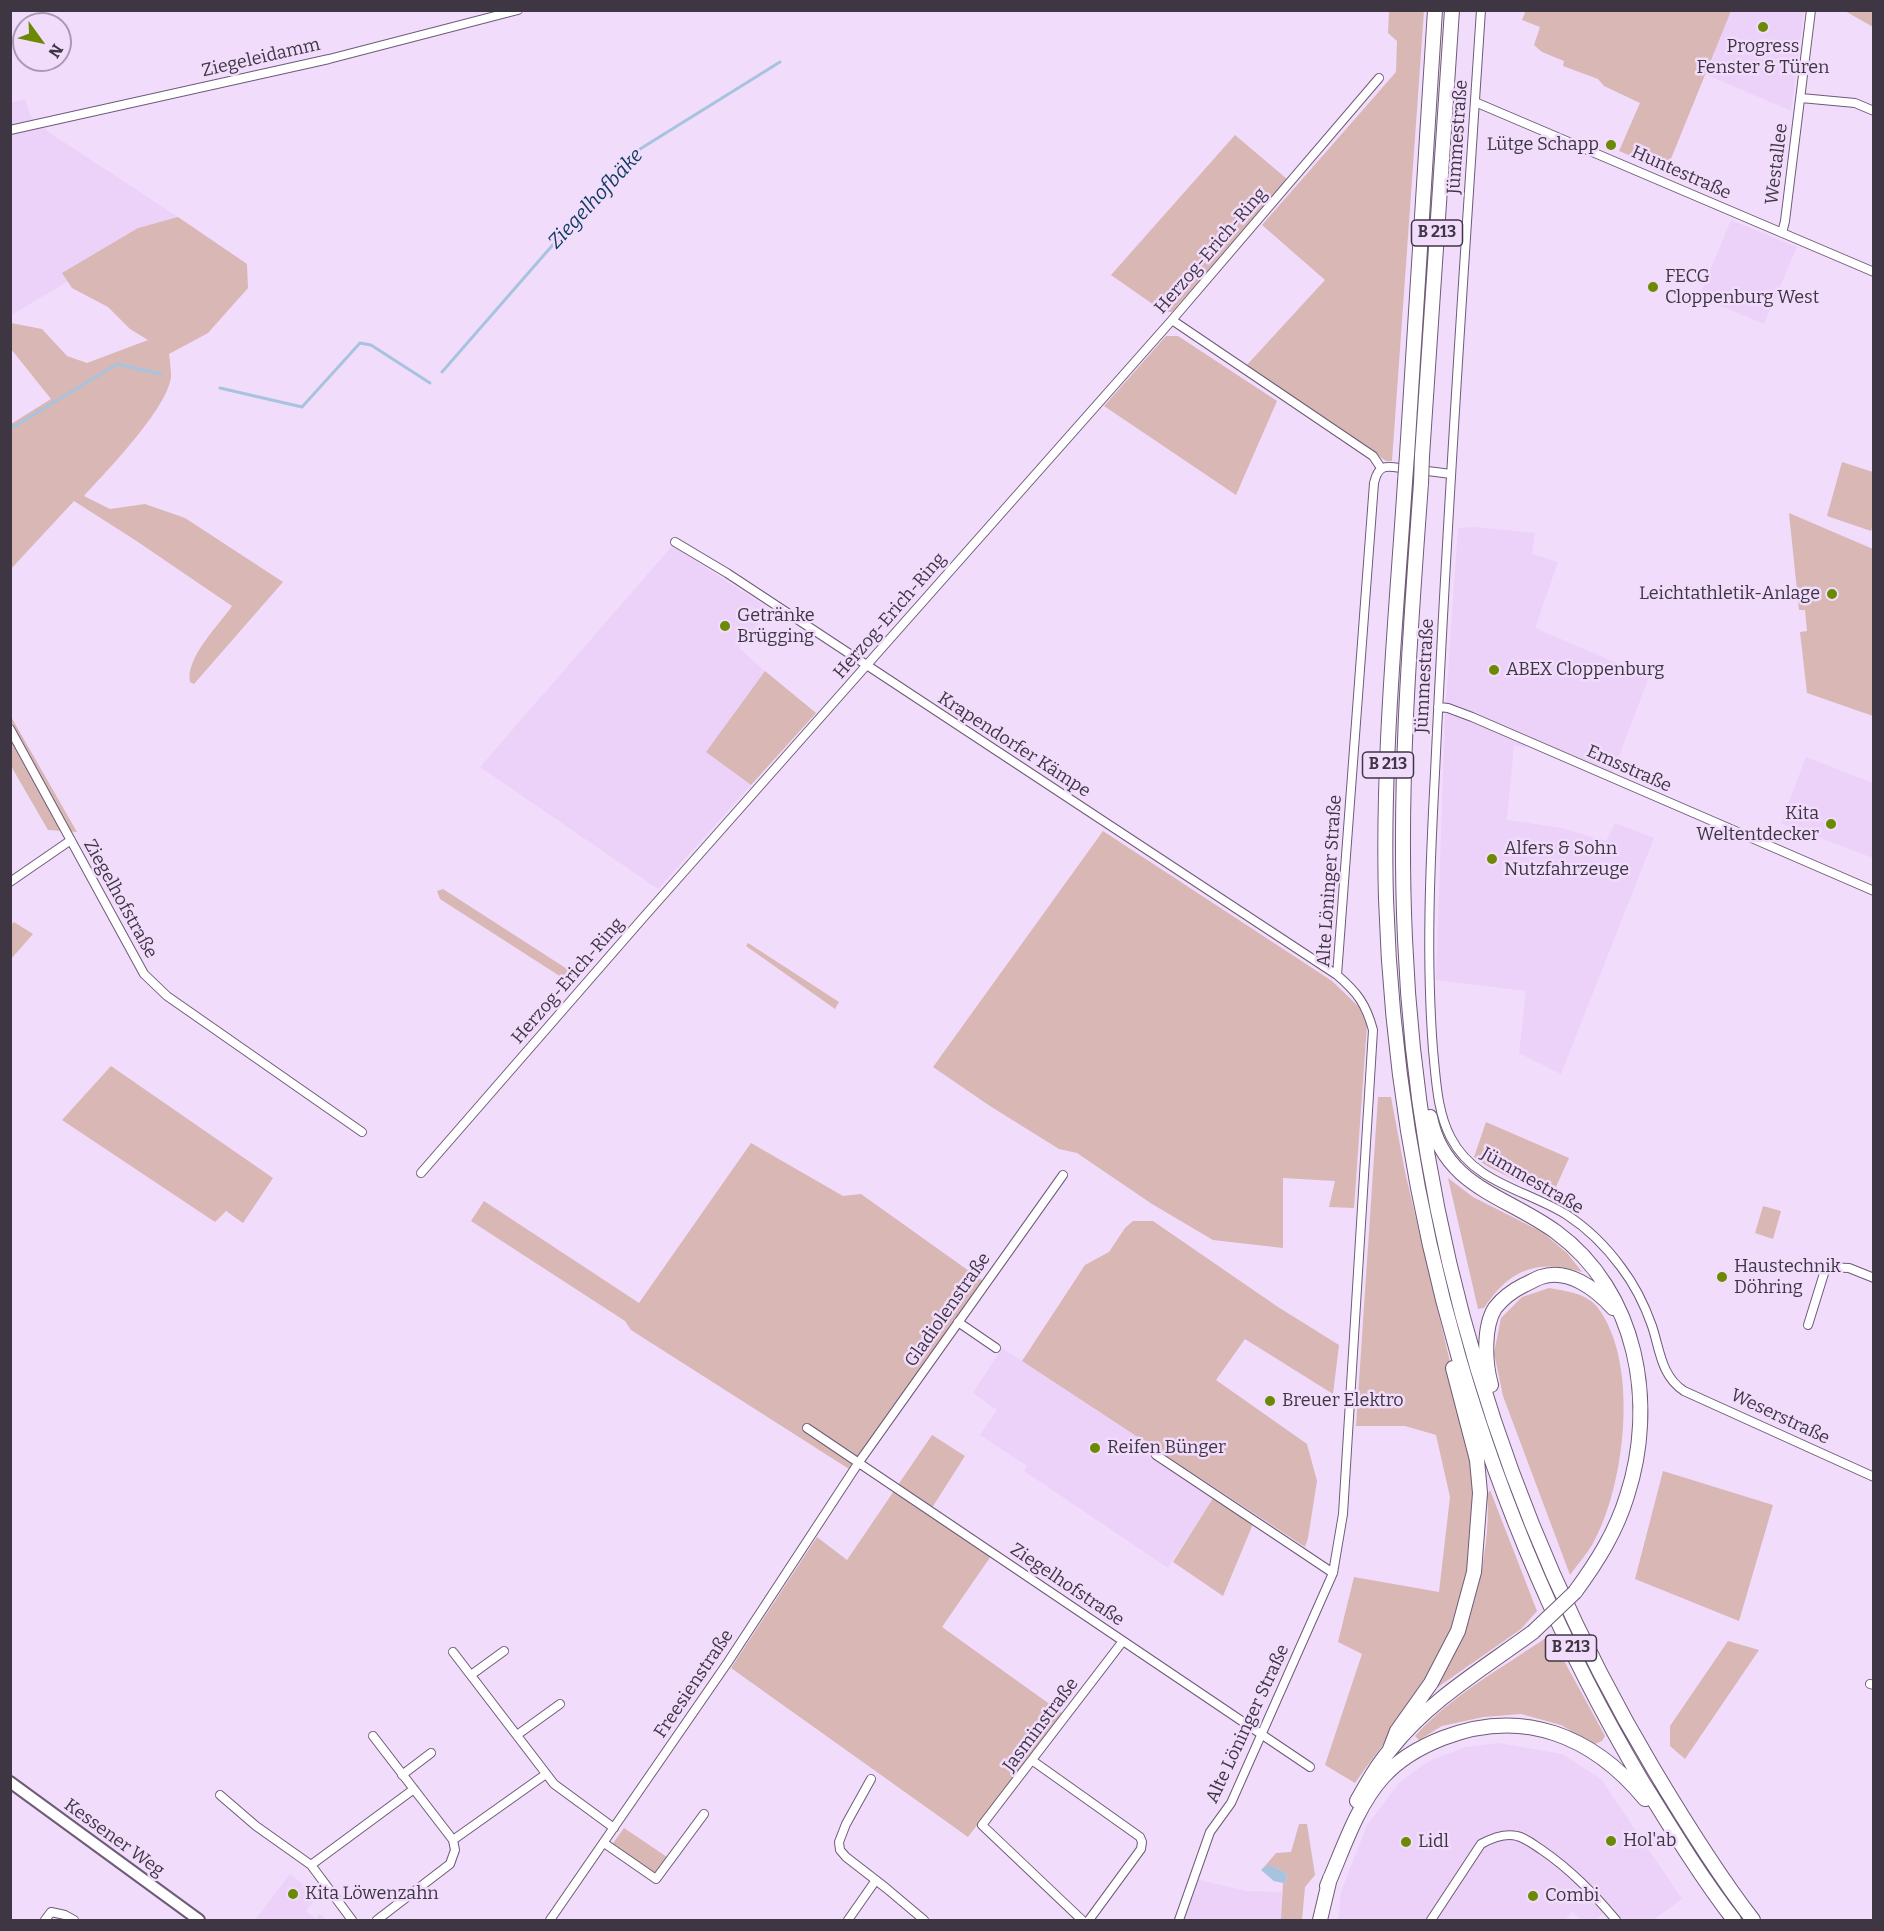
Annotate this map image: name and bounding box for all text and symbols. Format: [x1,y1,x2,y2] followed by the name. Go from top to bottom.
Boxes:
[12,12,72,72] north arrow
[1756,20,1770,34] marker: Progress Fenster & Türen
[200,34,322,82] street label: Ziegeleidamm
[1697,36,1829,78] place label: Progress Fenster & Türen
[45,41,67,61] text: N
[1443,79,1473,195] street label: Jümmestraße
[1761,122,1793,206] street label: Westallee
[1487,134,1599,156] place label: Lütge Schapp
[1604,138,1618,152] marker: Lütge Schapp
[1628,141,1734,205] street label: Huntestraße
[544,144,648,254] water label: Ziegelhofbäke
[1150,184,1272,318] street label: Herzog-Erich-Ring
[1412,220,1462,246] road number: B 213
[1665,266,1819,308] place label: FECG Cloppenburg West
[1646,280,1660,294] marker: FECG Cloppenburg West
[829,549,951,683] street label: Herzog-Erich-Ring
[1639,583,1820,605] place label: Leichtathletik-Anlage
[1825,587,1839,601] marker: Leichtathletik-Anlage
[737,605,815,648] place label: Getränke Brügging
[1411,618,1439,734] street label: Jümmestraße
[718,619,732,633] marker: Getränke Brügging
[1506,659,1664,681] place label: ABEX Cloppenburg
[1487,663,1501,677] marker: ABEX Cloppenburg
[934,688,1094,802] street label: Krapendorfer Kämpe
[1583,741,1675,797] street label: Emsstraße
[1362,752,1414,778] road number: B 213
[1313,794,1347,968] street label: Alte Löninger Straße
[1696,803,1819,846] place label: Kita Weltentdecker
[1824,817,1838,831] marker: Kita Weltentdecker
[78,836,162,962] street label: Ziegelhofstraße
[1504,838,1629,880] place label: Alfers & Sohn Nutzfahrzeuge
[1485,852,1499,866] marker: Alfers & Sohn Nutzfahrzeuge
[507,914,629,1048] street label: Herzog-Erich-Ring
[1477,1143,1587,1219] street label: Jümmestraße
[901,1249,995,1371] street label: Gladiolenstraße
[1734,1256,1841,1298] place label: Haustechnik Döhring
[1715,1270,1729,1284] marker: Haustechnik Döhring
[1727,1385,1833,1449] street label: Weserstraße
[1282,1390,1404,1412] place label: Breuer Elektro
[1263,1394,1277,1408] marker: Breuer Elektro
[1107,1437,1226,1459] place label: Reifen Bünger
[1088,1441,1102,1455] marker: Reifen Bünger
[1006,1539,1128,1631] street label: Ziegelhofstraße
[650,1626,738,1742] street label: Freesienstraße
[1546,1635,1596,1661] road number: B 213
[1202,1641,1294,1807] street label: Alte Löninger Straße
[999,1674,1083,1776] street label: Jasminstraße
[60,1794,168,1882] street label: Kessener Weg
[1623,1830,1676,1852] place label: Hol'ab
[1418,1831,1449,1853] place label: Lidl
[1604,1834,1618,1848] marker: Hol'ab
[1399,1835,1413,1849] marker: Lidl
[305,1883,439,1905] place label: Kita Löwenzahn
[1545,1885,1599,1907] place label: Combi
[286,1887,300,1901] marker: Kita Löwenzahn
[1526,1889,1540,1903] marker: Combi

